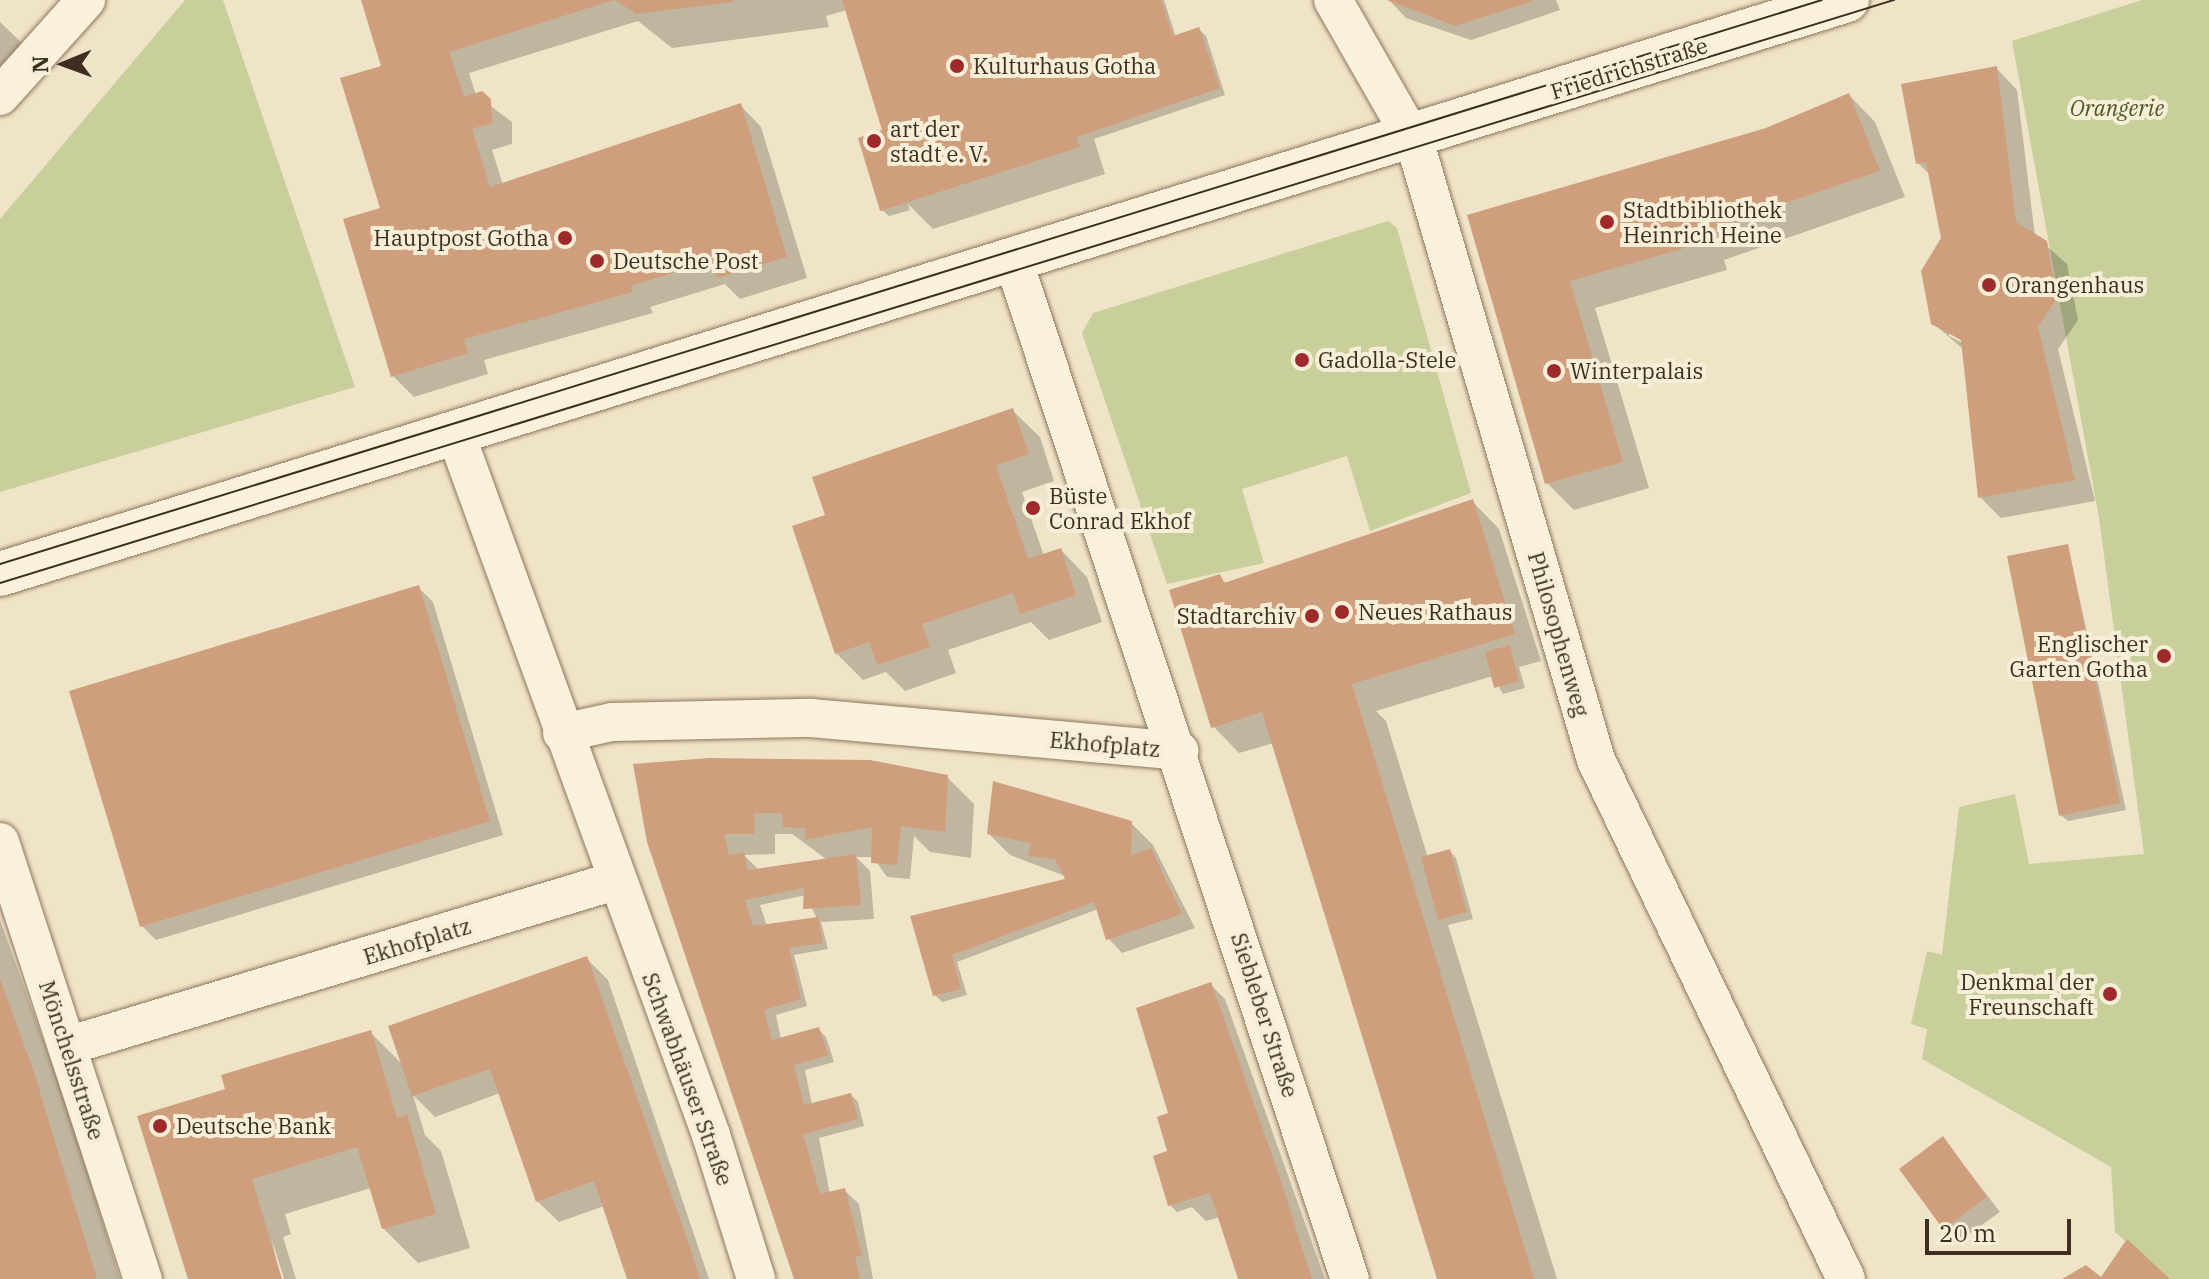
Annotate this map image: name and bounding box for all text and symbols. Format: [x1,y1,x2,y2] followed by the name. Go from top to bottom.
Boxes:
[24,24,104,104] north arrow
[1547,32,1711,104] street label: Friedrichstraße
[973,53,1156,79] place label: Kulturhaus Gotha
[25,55,54,73] text: N
[948,57,966,75] marker: Kulturhaus Gotha
[2070,95,2164,121] park label: Orangerie
[890,115,988,166] place label: art der stadt e. V.
[865,132,883,150] marker: art der stadt e. V.
[1623,196,1782,248] place label: Stadtbibliothek Heinrich Heine
[1598,213,1616,231] marker: Stadtbibliothek Heinrich Heine
[374,225,549,251] place label: Hauptpost Gotha
[556,229,574,247] marker: Hauptpost Gotha
[613,248,758,274] place label: Deutsche Post
[588,252,606,270] marker: Deutsche Post
[2005,272,2144,298] place label: Orangenhaus
[1980,276,1998,294] marker: Orangenhaus
[1318,347,1456,373] place label: Gadolla-Stele
[1293,351,1311,369] marker: Gadolla-Stele
[1570,358,1703,384] place label: Winterpalais
[1545,362,1563,380] marker: Winterpalais
[1049,482,1190,534] place label: Büste Conrad Ekhof
[1024,499,1042,517] marker: Büste Conrad Ekhof
[1523,549,1595,719] street label: Philosophenweg
[1358,599,1512,625] place label: Neues Rathaus
[1177,603,1296,629] place label: Stadtarchiv
[1333,603,1351,621] marker: Neues Rathaus
[1303,607,1321,625] marker: Stadtarchiv
[2009,630,2148,682] place label: Englischer Garten Gotha
[2155,647,2173,665] marker: Englischer Garten Gotha
[1048,726,1162,762] street label: Ekhofplatz
[360,912,474,970] street label: Ekhofplatz
[1226,929,1304,1101] street label: Siebleber Straße
[1960,968,2094,1020] place label: Denkmal der Freunschaft
[637,969,739,1189] street label: Schwabhäuser Straße
[34,977,110,1143] street label: Mönchelsstraße
[2101,985,2119,1003] marker: Denkmal der Freunschaft
[176,1113,331,1139] place label: Deutsche Bank
[151,1117,169,1135] marker: Deutsche Bank
[1929,1203,2075,1253] scale bar
[1939,1217,1996,1249] text: 20 m

